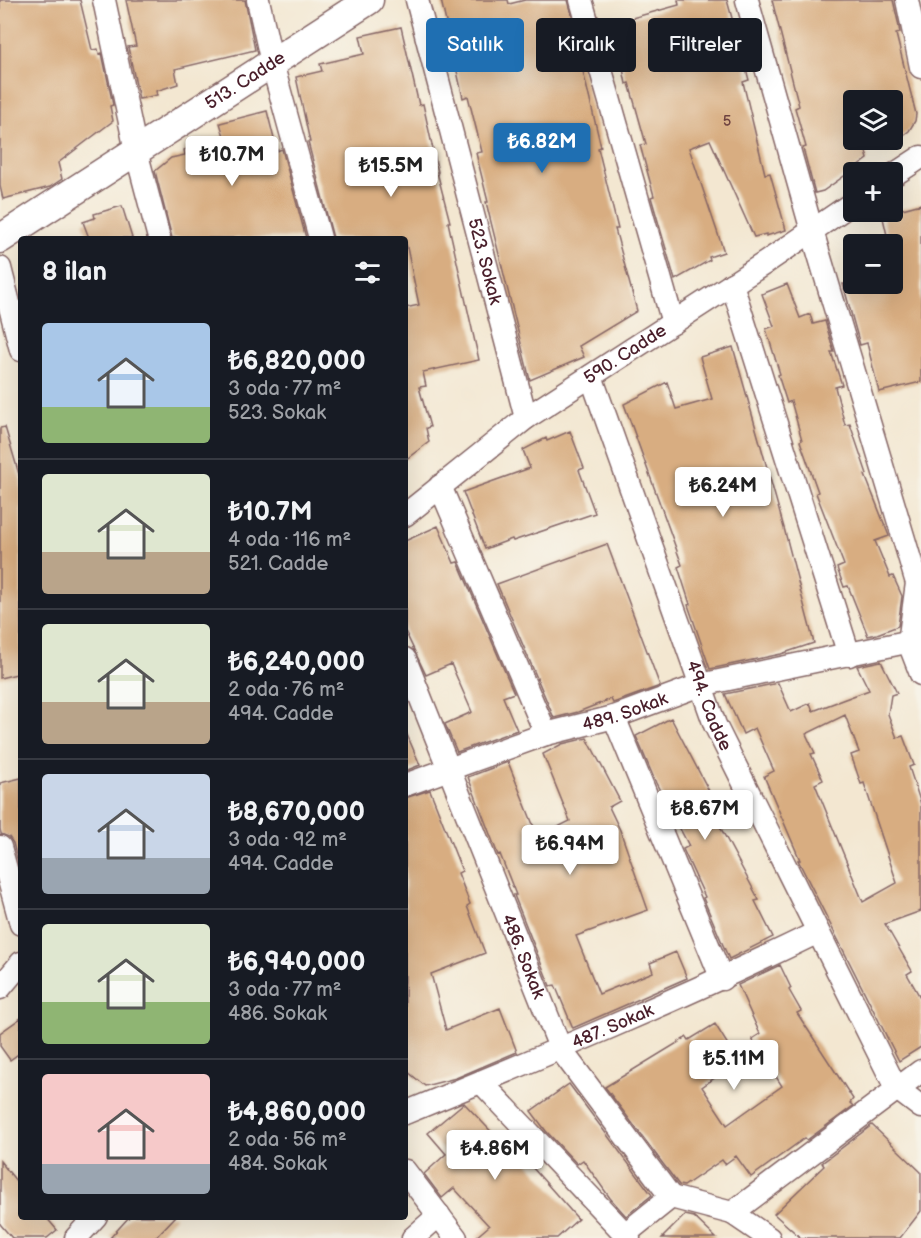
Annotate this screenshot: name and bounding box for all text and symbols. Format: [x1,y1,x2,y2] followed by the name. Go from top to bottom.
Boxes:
[426,18,524,72] chip: Satılık
[536,18,636,72] chip: Kiralık
[648,18,762,72] chip: Filtreler
[201,47,290,114] street label: 513. Cadde
[843,90,903,294] map controls
[843,90,903,150] button: layers
[723,112,731,131] house number: 5
[493,123,591,174] pin: ₺6.82M
[507,130,577,154] text: ₺6.82M
[183,136,281,187] pin: ₺10.7M
[200,143,265,167] text: ₺10.7M
[342,147,440,198] pin: ₺15.5M
[359,154,423,178] text: ₺15.5M
[843,162,903,222] button: +
[463,216,506,307] street label: 523. Sokak
[843,234,903,294] button: −
[351,256,384,289] icon: filters
[42,257,107,288] text: 8 ilan
[580,320,671,389] street label: 590. Cadde
[228,346,366,377] text: ₺6,820,000
[90,347,162,419] icon: home
[228,377,341,401] text: 3 oda · 77 m²
[228,401,326,425] text: 523. Sokak
[674,467,772,518] pin: ₺6.24M
[689,474,757,498] text: ₺6.24M
[228,497,313,528] text: ₺10.7M
[90,498,162,570] icon: home
[228,528,351,552] text: 4 oda · 116 m²
[228,552,328,576] text: 521. Cadde
[228,647,365,678] text: ₺6,240,000
[90,648,162,720] icon: home
[682,658,736,755] street label: 494. Cadde
[228,678,344,702] text: 2 oda · 76 m²
[580,688,671,736] street label: 489. Sokak
[228,702,334,726] text: 494. Cadde
[656,790,754,841] pin: ₺8.67M
[228,797,365,828] text: ₺8,670,000
[671,797,739,821] text: ₺8.67M
[90,798,162,870] icon: home
[521,825,619,876] pin: ₺6.94M
[228,828,347,852] text: 3 oda · 92 m²
[536,832,604,856] text: ₺6.94M
[228,852,334,876] text: 494. Cadde
[497,911,549,1002] street label: 486. Sokak
[228,947,366,978] text: ₺6,940,000
[90,948,162,1020] icon: home
[228,978,341,1002] text: 3 oda · 77 m²
[569,999,657,1053] street label: 487. Sokak
[228,1002,327,1026] text: 486. Sokak
[685,1040,783,1091] pin: ₺5.11M
[703,1047,765,1071] text: ₺5.11M
[228,1097,366,1128] text: ₺4,860,000
[90,1098,162,1170] icon: home
[228,1128,347,1152] text: 2 oda · 56 m²
[446,1130,544,1181] pin: ₺4.86M
[461,1137,530,1161] text: ₺4.86M
[228,1152,327,1176] text: 484. Sokak

